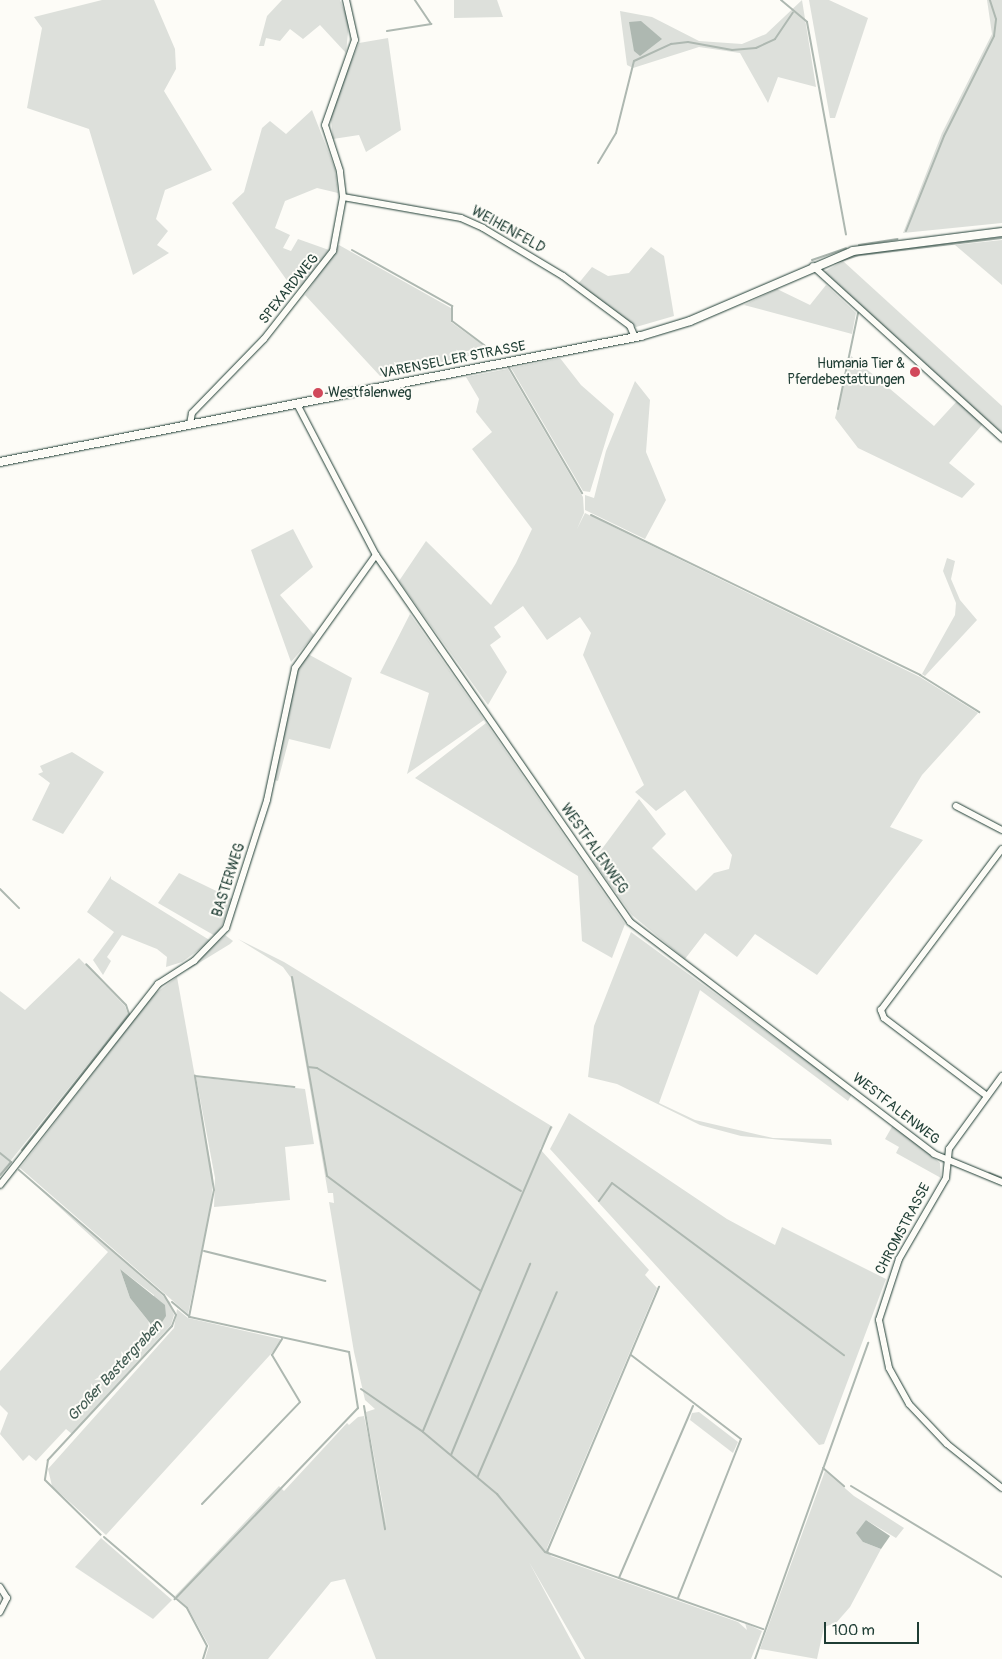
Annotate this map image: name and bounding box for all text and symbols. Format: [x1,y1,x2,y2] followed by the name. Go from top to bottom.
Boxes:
[468,203,548,257] street label: WEIHENFELD
[256,250,322,328] street label: SPEXARDWEG
[379,338,527,382] street label: VARENSELLER STRASSE
[787,356,905,388] place label: Humania Tier & Pferdebestattungen
[909,366,921,378] marker: Humania Tier & Pferdebestattungen
[328,385,412,401] place label: Westfalenweg
[312,387,324,399] marker: Westfalenweg
[557,801,631,897] street label: WESTFALENWEG
[209,841,249,919] street label: BASTERWEG
[849,1070,943,1148] street label: WESTFALENWEG
[872,1180,934,1278] street label: CHROMSTRASSE
[64,1317,166,1425] water label: Großer Bastergraben
[827,1612,922,1644] scale bar
[832,1621,875,1640] text: 100 m

